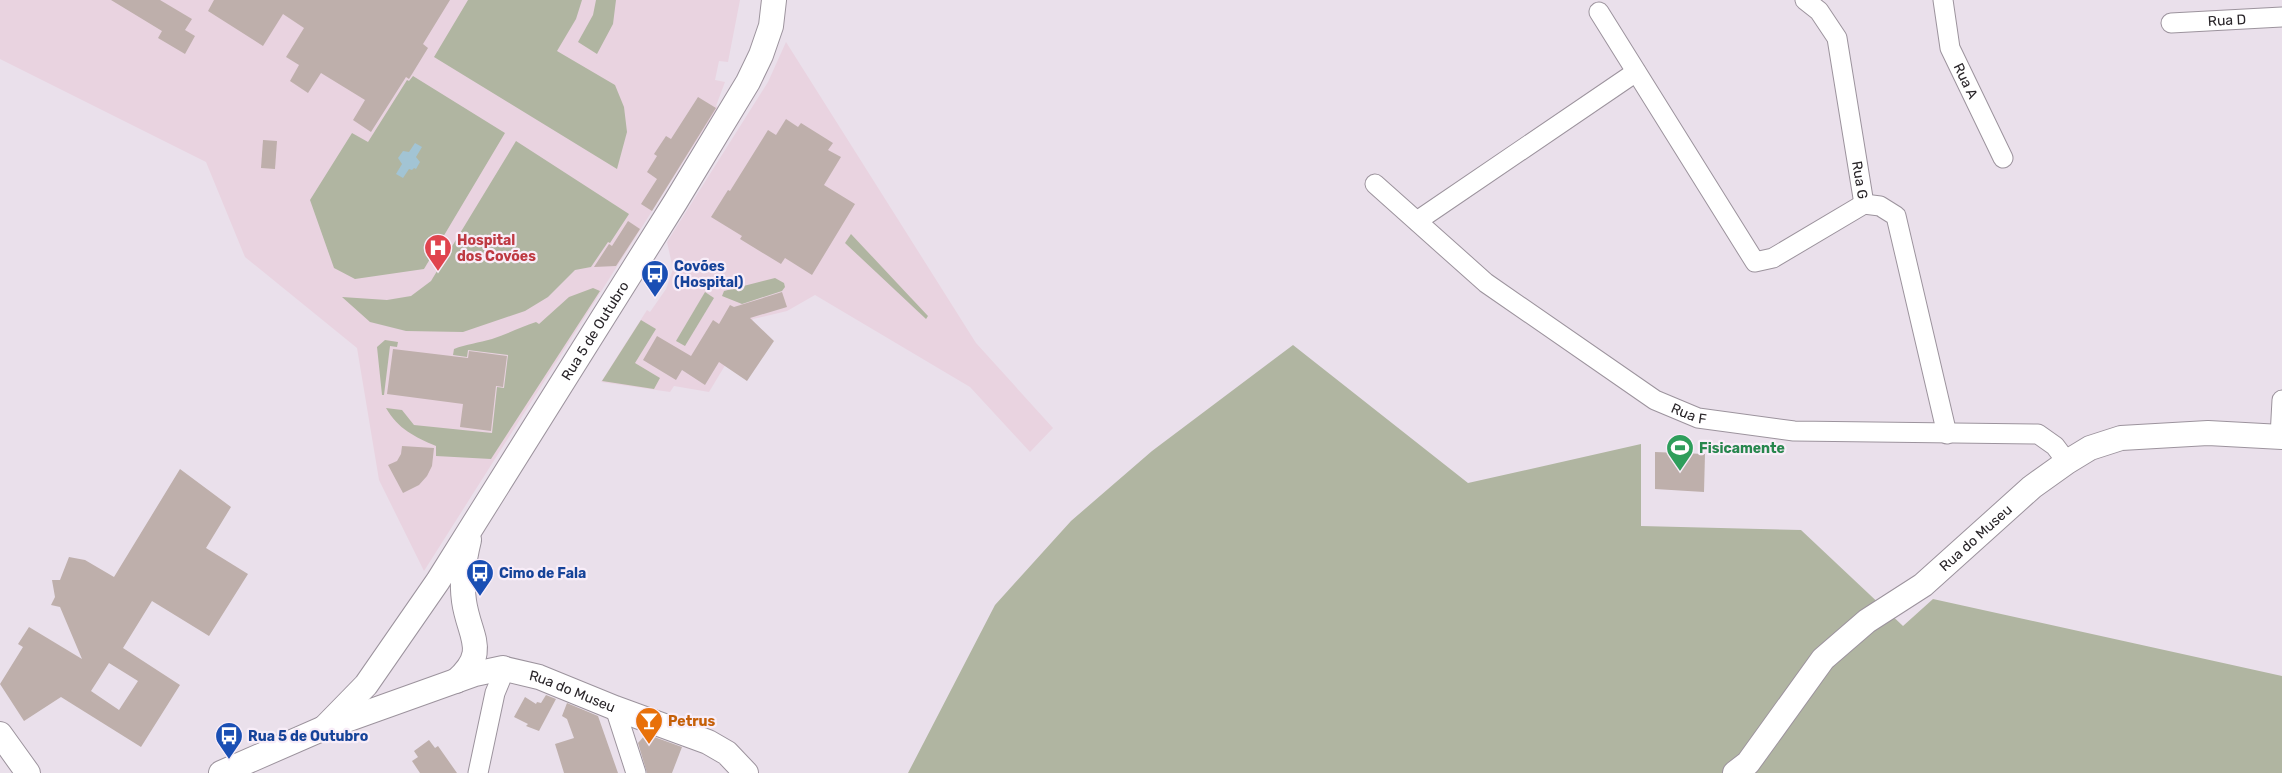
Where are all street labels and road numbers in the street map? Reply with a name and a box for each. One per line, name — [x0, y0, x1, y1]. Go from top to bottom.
street label: Rua D — [2207, 10, 2247, 30]
street label: Rua A — [1950, 60, 1982, 102]
street label: Rua G — [1849, 160, 1872, 200]
street label: Rua 5 de Outubro — [557, 278, 632, 383]
street label: Rua F — [1669, 399, 1708, 428]
street label: Rua do Museu — [1936, 501, 2015, 575]
street label: Rua do Museu — [528, 666, 618, 716]

